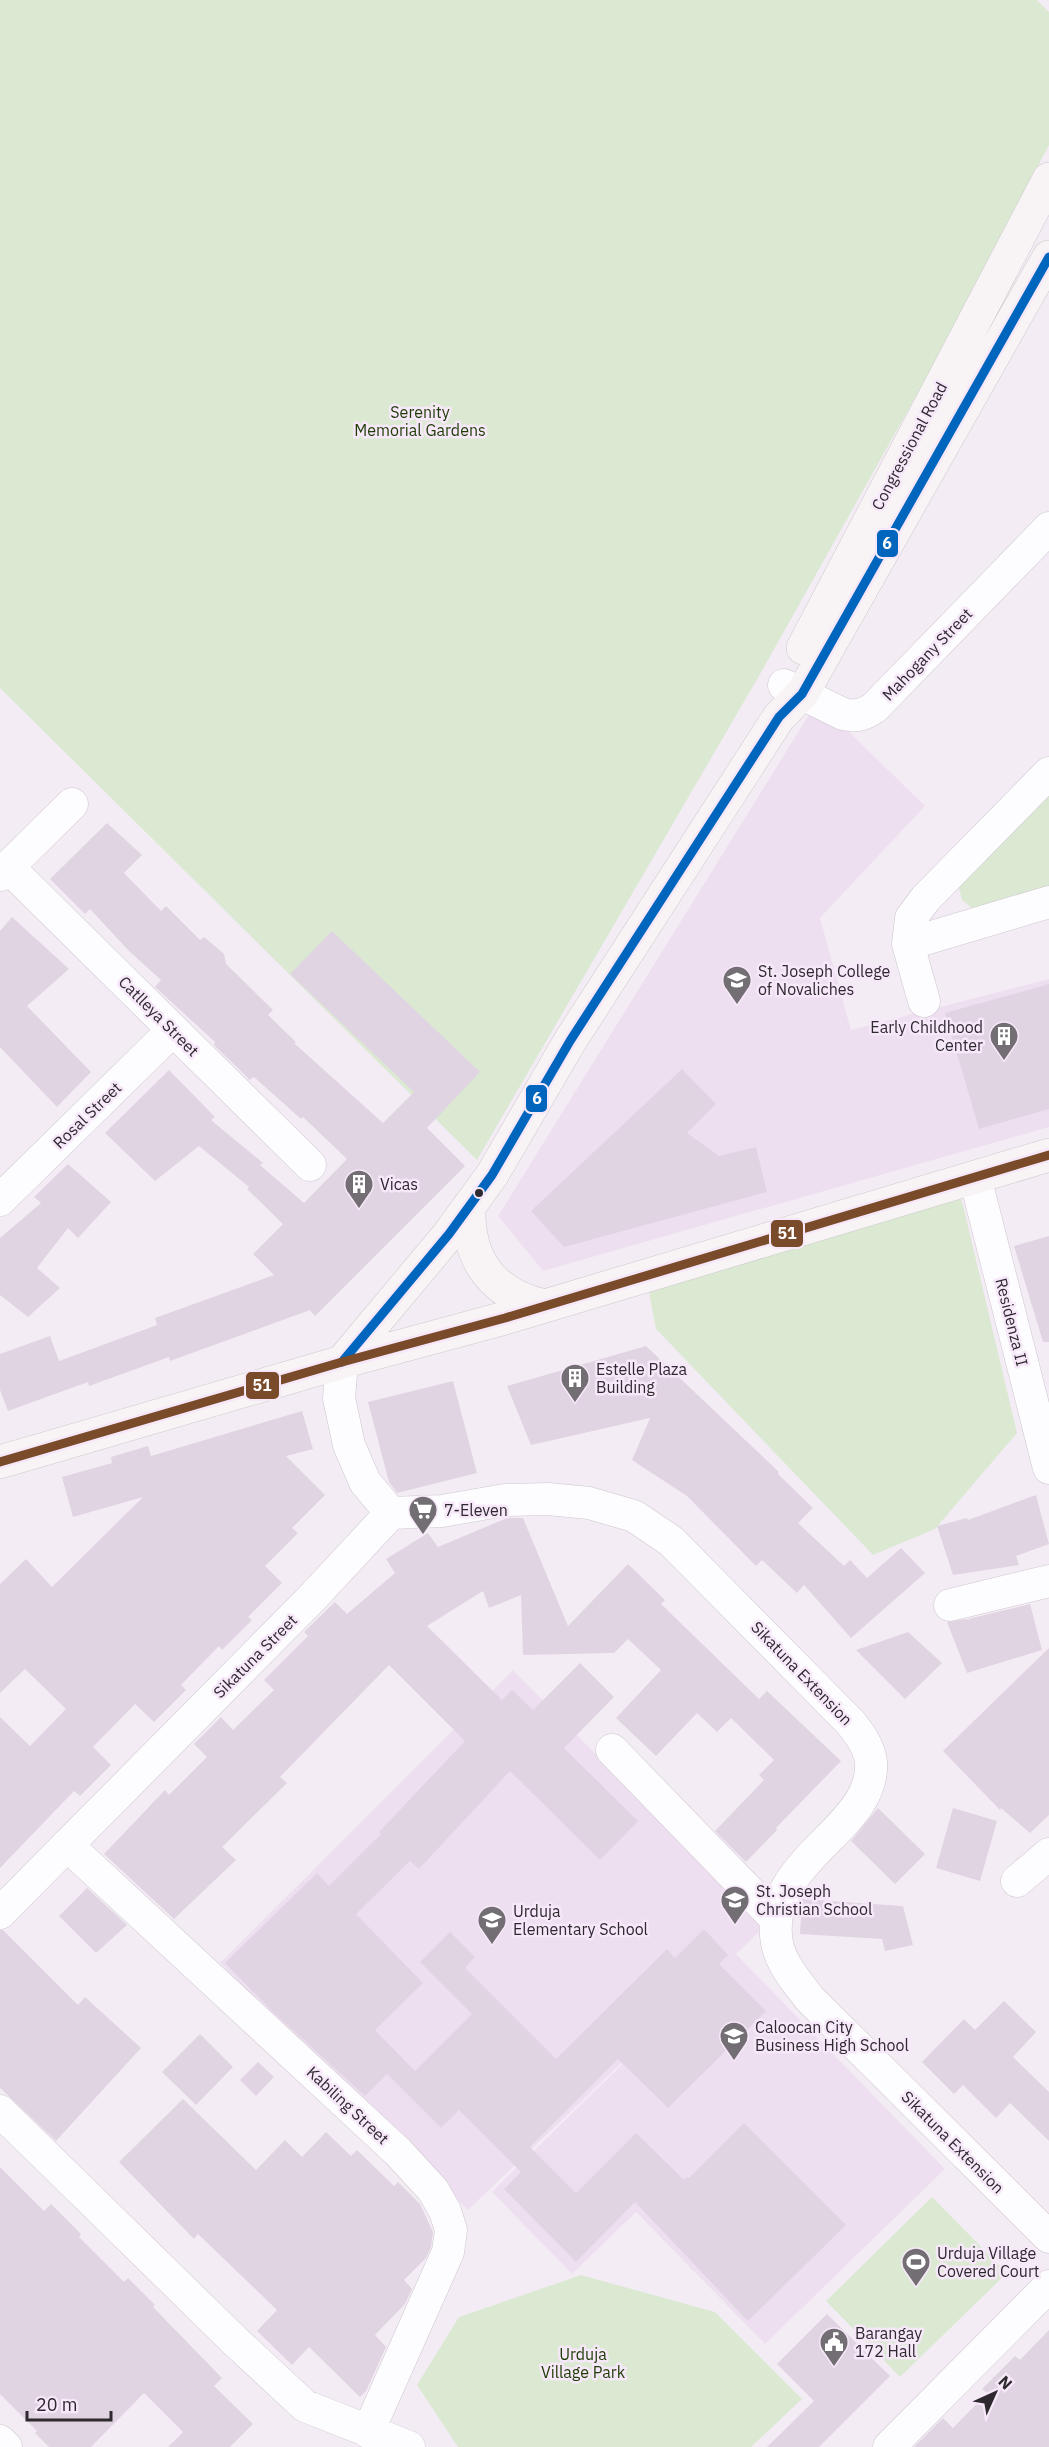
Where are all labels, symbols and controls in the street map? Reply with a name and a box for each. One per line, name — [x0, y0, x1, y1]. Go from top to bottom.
street label: Congressional Road — [867, 379, 951, 513]
park label: Serenity Memorial Gardens — [354, 402, 486, 440]
line badge: 6 — [876, 529, 899, 558]
text: 6 — [882, 533, 892, 553]
street label: Mahogany Street — [878, 603, 976, 705]
place label: St. Joseph College of Novaliches — [758, 961, 891, 999]
school or university icon: St. Joseph College of Novaliches — [721, 964, 753, 1006]
street label: Catlleya Street — [115, 972, 203, 1060]
place label: Early Childhood Center — [870, 1017, 983, 1055]
building icon: Early Childhood Center — [988, 1020, 1020, 1062]
street label: Rosal Street — [49, 1077, 125, 1153]
line badge: 6 — [525, 1084, 548, 1113]
text: 6 — [532, 1088, 542, 1108]
building icon: Vicas — [343, 1168, 375, 1210]
place label: Vicas — [380, 1174, 418, 1194]
unlabelled marker — [473, 1187, 485, 1199]
line badge: 51 — [770, 1219, 804, 1248]
text: 51 — [777, 1223, 797, 1243]
street label: Residenza II — [991, 1276, 1033, 1368]
place label: Estelle Plaza Building — [596, 1359, 688, 1397]
building icon: Estelle Plaza Building — [559, 1362, 591, 1404]
line badge: 51 — [245, 1371, 280, 1400]
text: 51 — [252, 1375, 272, 1395]
supermarket icon: 7-Eleven — [407, 1494, 439, 1536]
place label: 7-Eleven — [444, 1500, 508, 1520]
street label: Sikatuna Street — [209, 1610, 301, 1702]
street label: Sikatuna Extension — [747, 1617, 857, 1729]
place label: St. Joseph Christian School — [756, 1881, 872, 1919]
school or university icon: St. Joseph Christian School — [719, 1884, 751, 1926]
place label: Urduja Elementary School — [513, 1901, 648, 1939]
school or university icon: Urduja Elementary School — [476, 1904, 508, 1946]
place label: Caloocan City Business High School — [755, 2017, 909, 2055]
school or university icon: Caloocan City Business High School — [718, 2020, 750, 2062]
street label: Kabiling Street — [303, 2062, 393, 2148]
street label: Sikatuna Extension — [897, 2086, 1009, 2198]
place label: Urduja Village Covered Court — [937, 2243, 1039, 2281]
sports icon: Urduja Village Covered Court — [900, 2246, 932, 2288]
place label: Barangay 172 Hall — [855, 2323, 922, 2361]
public building icon: Barangay 172 Hall — [818, 2326, 850, 2368]
park label: Urduja Village Park — [541, 2344, 626, 2382]
north arrow — [965, 2363, 1025, 2423]
text: N — [994, 2371, 1017, 2394]
scale bar — [27, 2384, 111, 2422]
text: 20 m — [36, 2393, 78, 2416]

